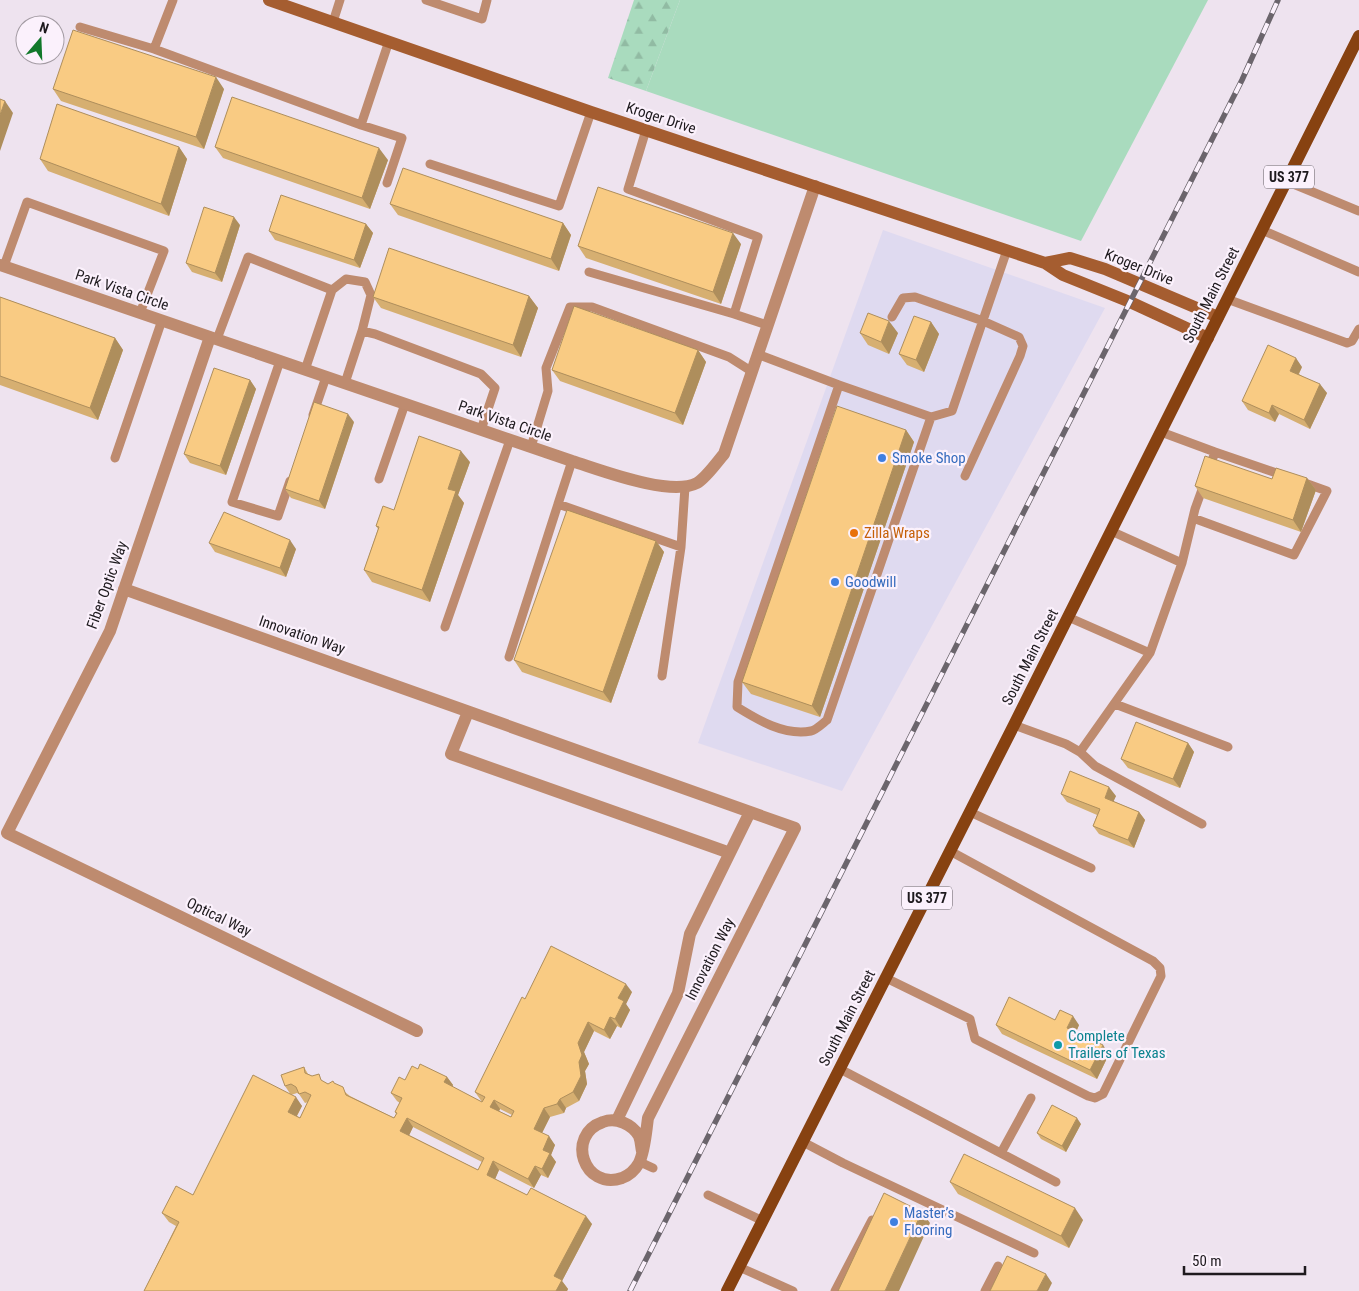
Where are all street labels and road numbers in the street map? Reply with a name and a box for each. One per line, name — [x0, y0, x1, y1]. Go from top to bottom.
street label: Kroger Drive — [624, 98, 698, 138]
road number: US 377 — [1264, 166, 1314, 188]
street label: South Main Street — [1179, 244, 1243, 346]
street label: Kroger Drive — [1102, 245, 1176, 289]
street label: Park Vista Circle — [73, 266, 171, 314]
street label: Park Vista Circle — [456, 397, 554, 445]
street label: Fiber Optic Way — [83, 539, 131, 631]
street label: South Main Street — [998, 606, 1062, 708]
street label: Innovation Way — [257, 612, 347, 658]
road number: US 377 — [902, 886, 952, 910]
street label: Optical Way — [184, 894, 254, 940]
street label: Innovation Way — [682, 915, 738, 1003]
street label: South Main Street — [815, 967, 879, 1069]

